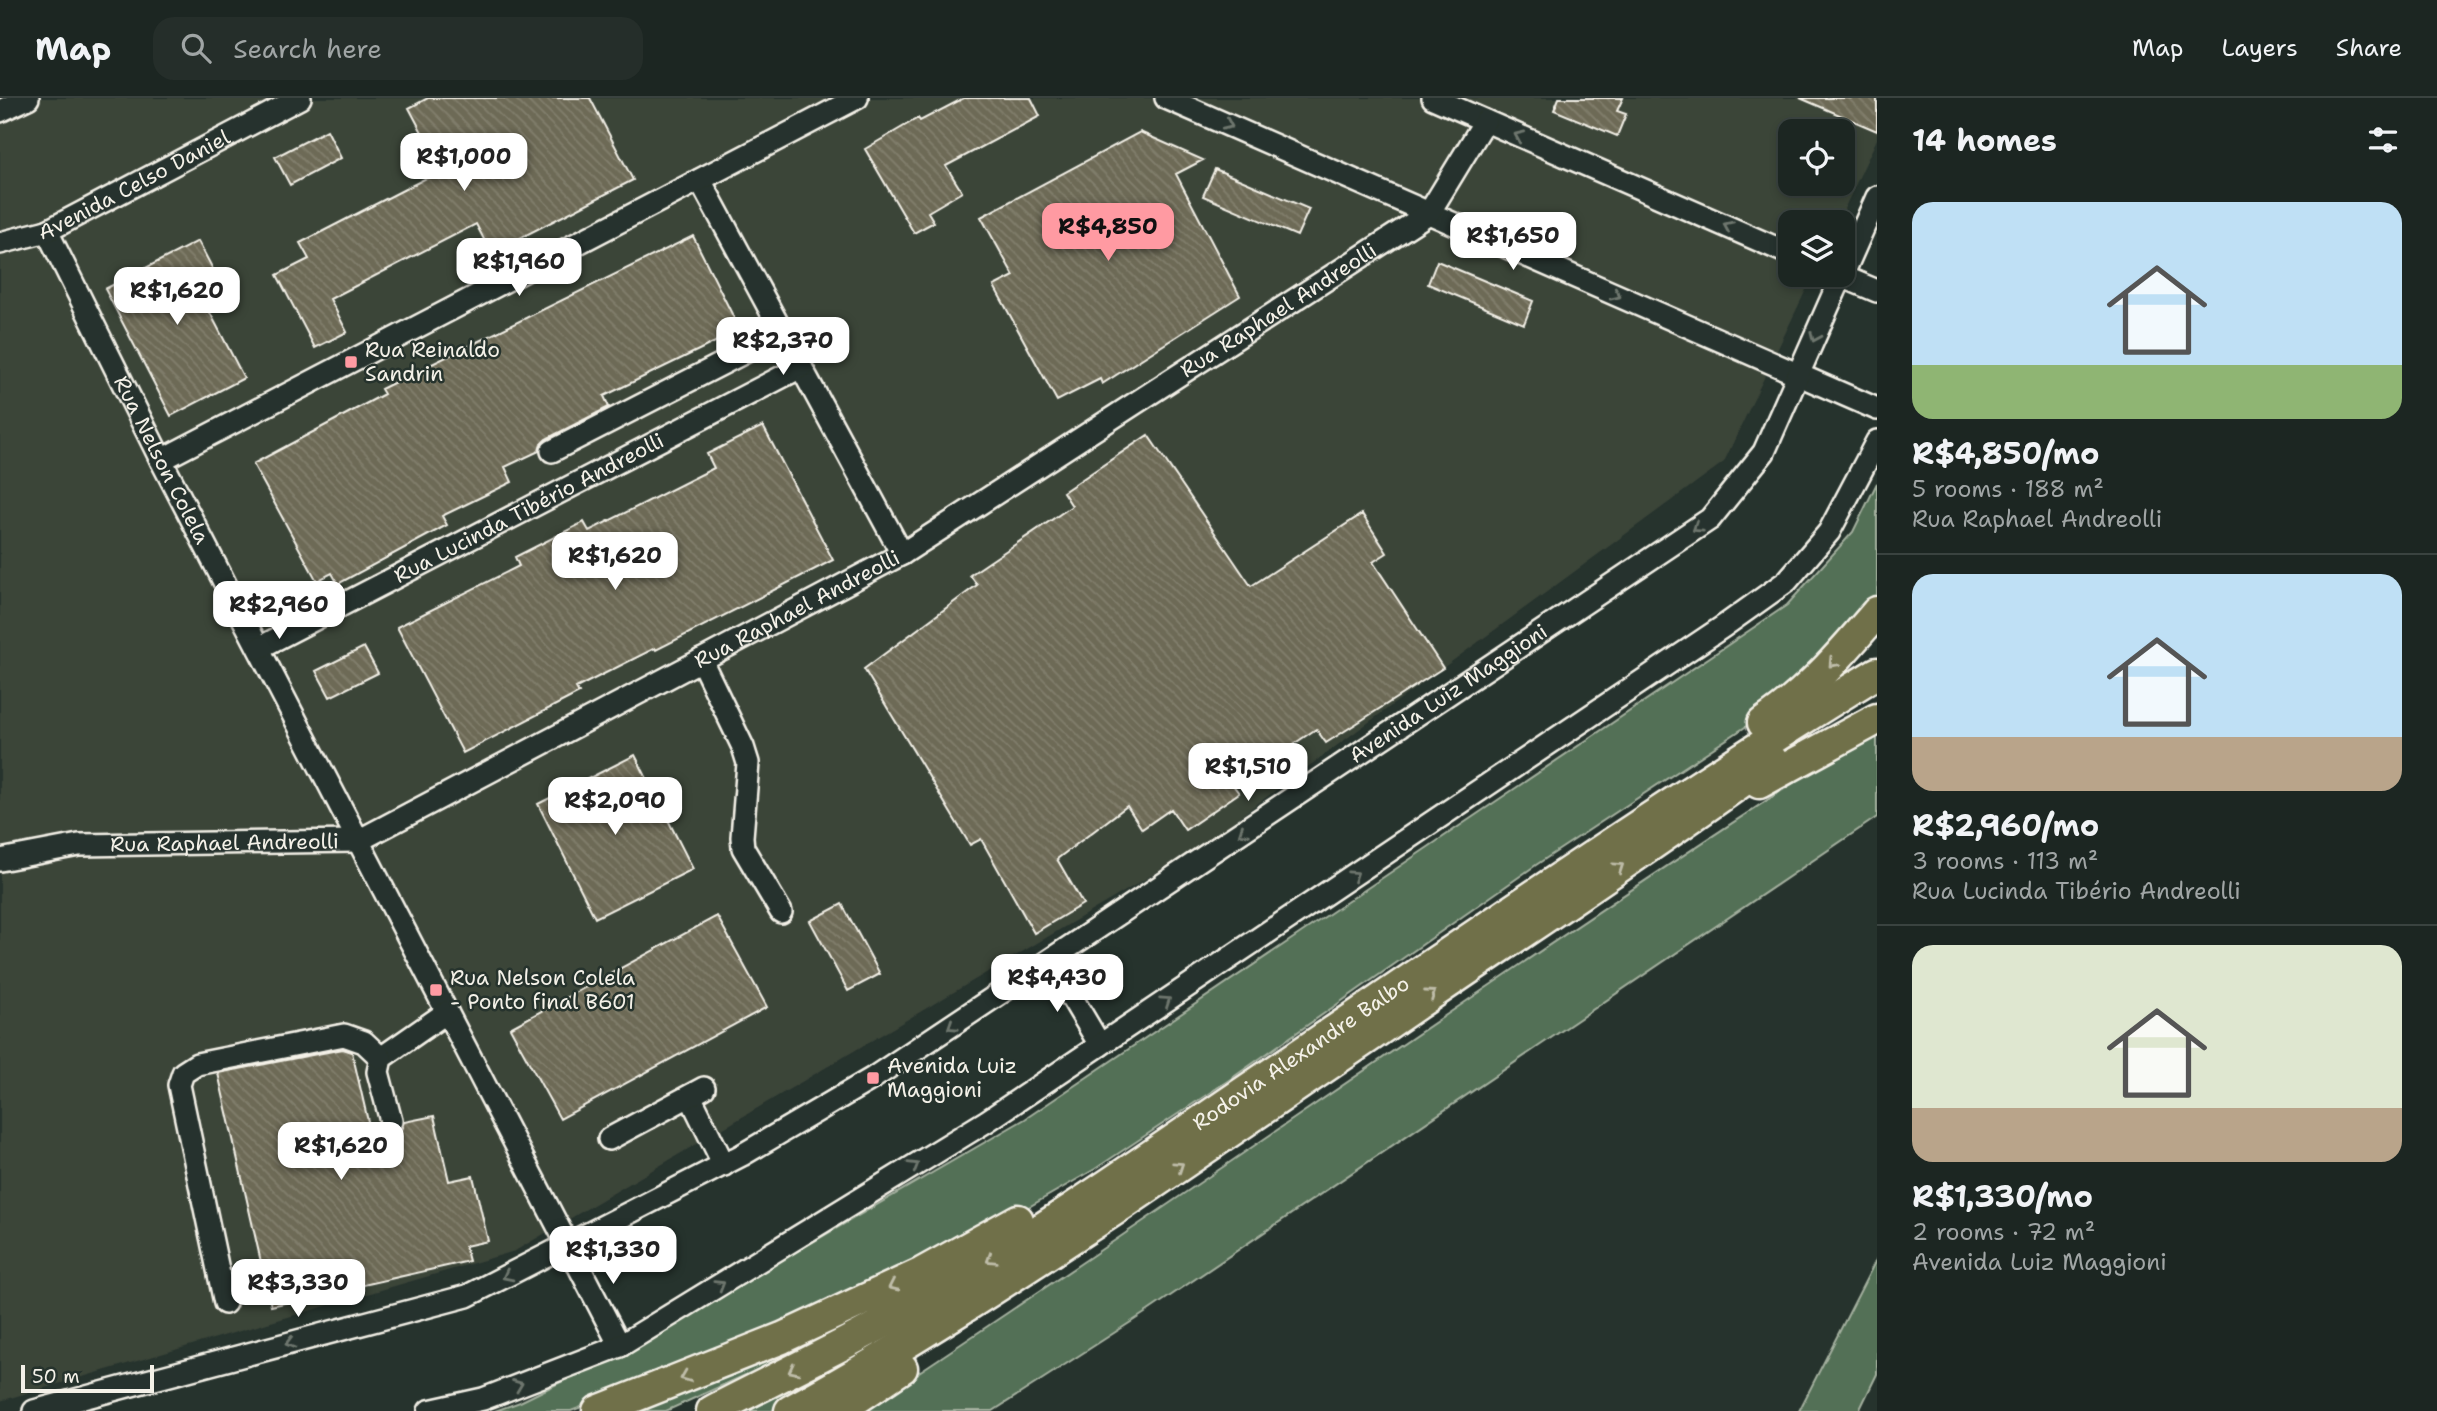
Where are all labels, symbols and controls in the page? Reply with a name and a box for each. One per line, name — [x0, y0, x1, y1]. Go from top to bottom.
search box — [153, 17, 643, 80]
text: Map — [35, 26, 111, 71]
icon: search — [177, 29, 215, 67]
text: Search here — [233, 31, 382, 66]
text: Map — [2132, 32, 2183, 64]
text: Layers — [2221, 32, 2298, 64]
text: Share — [2336, 32, 2402, 64]
one-way arrow — [1221, 117, 1233, 131]
map controls — [1778, 119, 1855, 287]
button: locate — [1778, 119, 1855, 196]
text: 14 homes — [1912, 120, 2057, 161]
icon: filters — [2364, 121, 2402, 159]
street label: Avenida Celso Daniel — [36, 123, 235, 247]
one-way arrow — [1514, 130, 1526, 144]
pin: R$1,000 — [399, 134, 529, 193]
text: R$1,000 — [416, 141, 512, 171]
pin: R$4,850 — [1043, 204, 1173, 263]
button: layers — [1778, 210, 1855, 287]
text: R$4,850 — [1058, 211, 1158, 241]
pin: R$1,650 — [1448, 212, 1578, 272]
text: R$1,650 — [1466, 220, 1560, 250]
one-way arrow — [1722, 220, 1735, 234]
street label: Rua Raphael Andreolli — [1175, 236, 1382, 384]
pin: R$1,960 — [454, 238, 584, 298]
text: R$1,960 — [473, 246, 565, 276]
icon: home — [2094, 247, 2220, 373]
pin: R$1,620 — [112, 268, 242, 327]
text: R$1,620 — [130, 275, 224, 305]
one-way arrow — [1609, 287, 1622, 301]
pin: R$2,370 — [718, 317, 848, 377]
text: R$2,370 — [732, 325, 834, 355]
one-way arrow — [1809, 330, 1823, 342]
place label: Rua Reinaldo Sandrin — [365, 336, 500, 388]
marker: Rua Reinaldo Sandrin — [343, 354, 359, 370]
street label: Rua Nelson Colela — [107, 371, 216, 549]
street label: Rua Lucinda Tibério Andreolli — [389, 427, 669, 590]
text: R$4,850/mo — [1912, 433, 2099, 474]
text: 5 rooms · 188 m² — [1912, 474, 2104, 504]
text: Rua Raphael Andreolli — [1912, 504, 2162, 534]
one-way arrow — [1692, 520, 1705, 532]
pin: R$1,620 — [550, 532, 680, 592]
text: R$1,620 — [568, 540, 662, 570]
street label: Rua Raphael Andreolli — [690, 544, 905, 675]
pin: R$2,960 — [214, 582, 344, 641]
text: R$2,960 — [229, 589, 329, 619]
street label: Avenida Luiz Maggioni — [1344, 617, 1553, 770]
icon: home — [2094, 619, 2220, 745]
one-way arrow — [1828, 655, 1841, 668]
pin: R$1,510 — [1183, 744, 1313, 803]
text: R$1,510 — [1204, 751, 1292, 781]
pin: R$2,090 — [550, 778, 680, 837]
text: R$2,090 — [564, 785, 666, 815]
text: R$2,960/mo — [1912, 805, 2099, 846]
one-way arrow — [1238, 824, 1251, 837]
street label: Rua Raphael Andreolli — [110, 827, 339, 859]
text: 3 rooms · 113 m² — [1912, 846, 2098, 876]
one-way arrow — [1611, 862, 1624, 875]
one-way arrow — [1347, 870, 1360, 883]
text: Rua Lucinda Tibério Andreolli — [1912, 876, 2241, 906]
pin: R$4,430 — [992, 954, 1122, 1014]
text: R$4,430 — [1007, 962, 1107, 992]
place label: Rua Nelson Colela - Ponto final B601 — [450, 964, 635, 1016]
street label: Rodovia Alexandre Balbo — [1187, 970, 1415, 1137]
marker: Rua Nelson Colela - Ponto final B601 — [428, 982, 444, 998]
one-way arrow — [1423, 990, 1436, 1002]
icon: home — [2094, 990, 2220, 1116]
one-way arrow — [1158, 997, 1171, 1010]
one-way arrow — [947, 1018, 960, 1030]
place label: Avenida Luiz Maggioni — [887, 1052, 1017, 1104]
marker: Avenida Luiz Maggioni — [865, 1070, 881, 1086]
pin: R$1,620 — [276, 1122, 406, 1182]
text: R$1,620 — [294, 1130, 388, 1160]
one-way arrow — [906, 1161, 919, 1174]
one-way arrow — [1171, 1162, 1184, 1174]
text: R$1,330/mo — [1912, 1176, 2093, 1217]
text: 2 rooms · 72 m² — [1912, 1217, 2095, 1247]
pin: R$1,330 — [548, 1226, 678, 1286]
text: R$1,330 — [565, 1234, 661, 1264]
text: Avenida Luiz Maggioni — [1912, 1247, 2167, 1277]
one-way arrow — [986, 1251, 999, 1264]
pin: R$3,330 — [233, 1260, 363, 1319]
text: R$3,330 — [247, 1267, 349, 1297]
one-way arrow — [502, 1268, 514, 1282]
one-way arrow — [888, 1278, 900, 1292]
one-way arrow — [712, 1280, 725, 1293]
one-way arrow — [285, 1335, 297, 1349]
one-way arrow — [787, 1361, 800, 1375]
scale bar — [21, 1362, 154, 1394]
text: 50 m — [32, 1364, 80, 1389]
one-way arrow — [679, 1368, 691, 1382]
one-way arrow — [512, 1380, 524, 1394]

